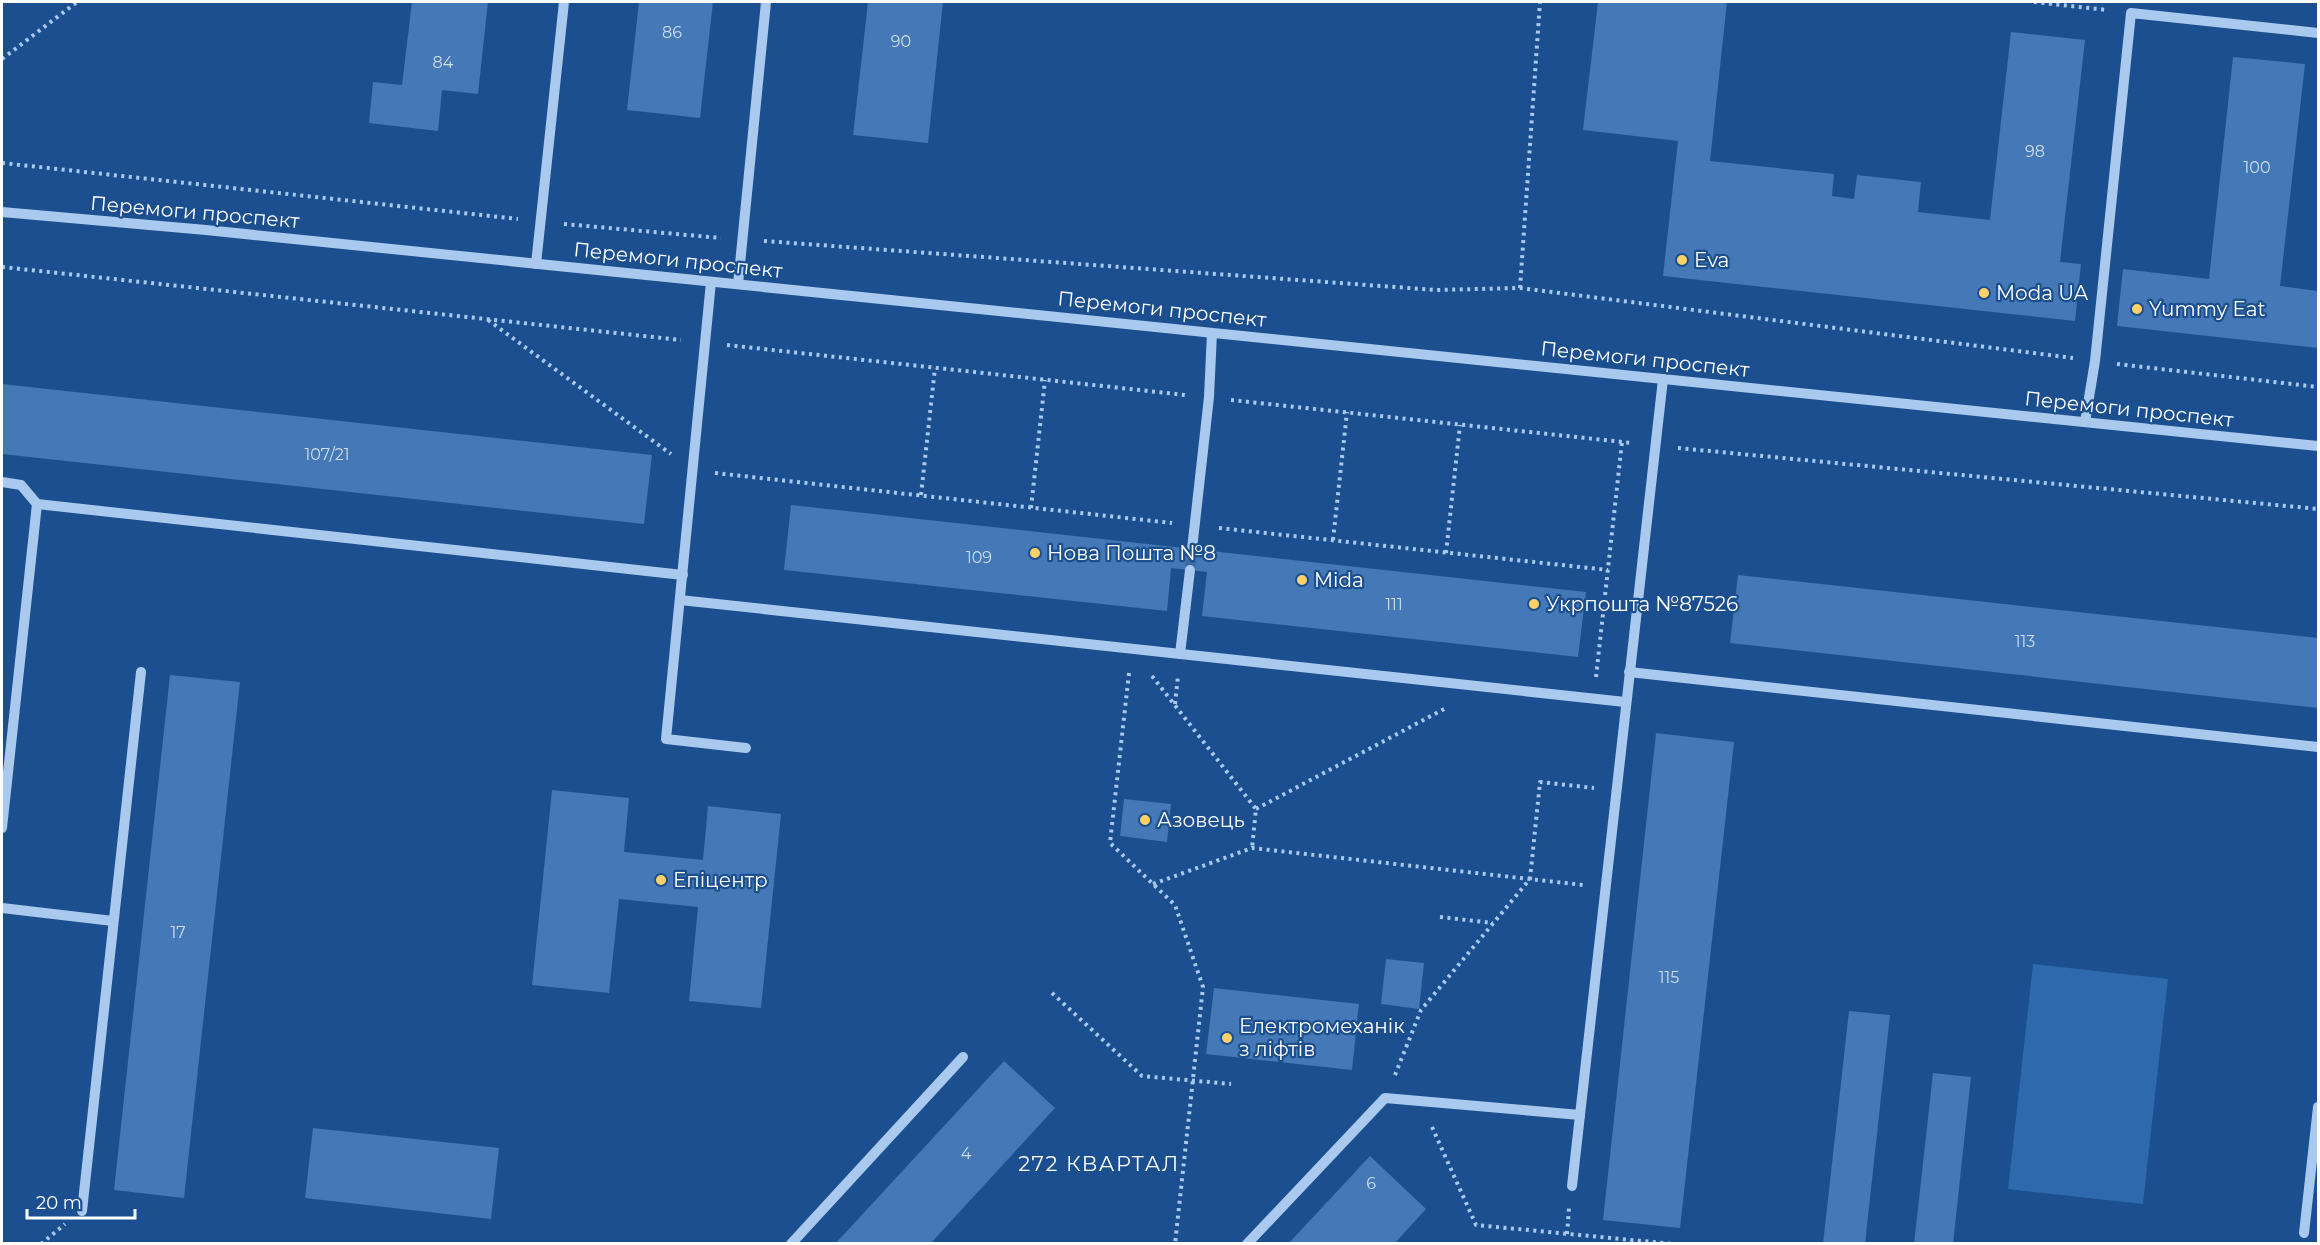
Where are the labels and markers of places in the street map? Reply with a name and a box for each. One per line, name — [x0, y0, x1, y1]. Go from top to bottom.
place label: Eva — [1694, 248, 1729, 272]
marker: Eva — [1675, 253, 1689, 267]
place label: Moda UA — [1996, 281, 2089, 305]
marker: Moda UA — [1977, 286, 1991, 300]
place label: Yummy Eat — [2149, 297, 2266, 321]
marker: Yummy Eat — [2130, 302, 2144, 316]
place label: Нова Пошта №8 — [1047, 541, 1216, 565]
marker: Нова Пошта №8 — [1028, 546, 1042, 560]
place label: Mida — [1314, 568, 1364, 592]
marker: Mida — [1295, 573, 1309, 587]
place label: Укрпошта №87526 — [1546, 592, 1738, 616]
marker: Укрпошта №87526 — [1527, 597, 1541, 611]
place label: Азовець — [1157, 808, 1245, 832]
marker: Азовець — [1138, 813, 1152, 827]
place label: Епіцентр — [673, 868, 768, 892]
marker: Епіцентр — [654, 873, 668, 887]
place label: Електромеханік з ліфтів — [1239, 1014, 1405, 1061]
marker: Електромеханік з ліфтів — [1220, 1031, 1234, 1045]

